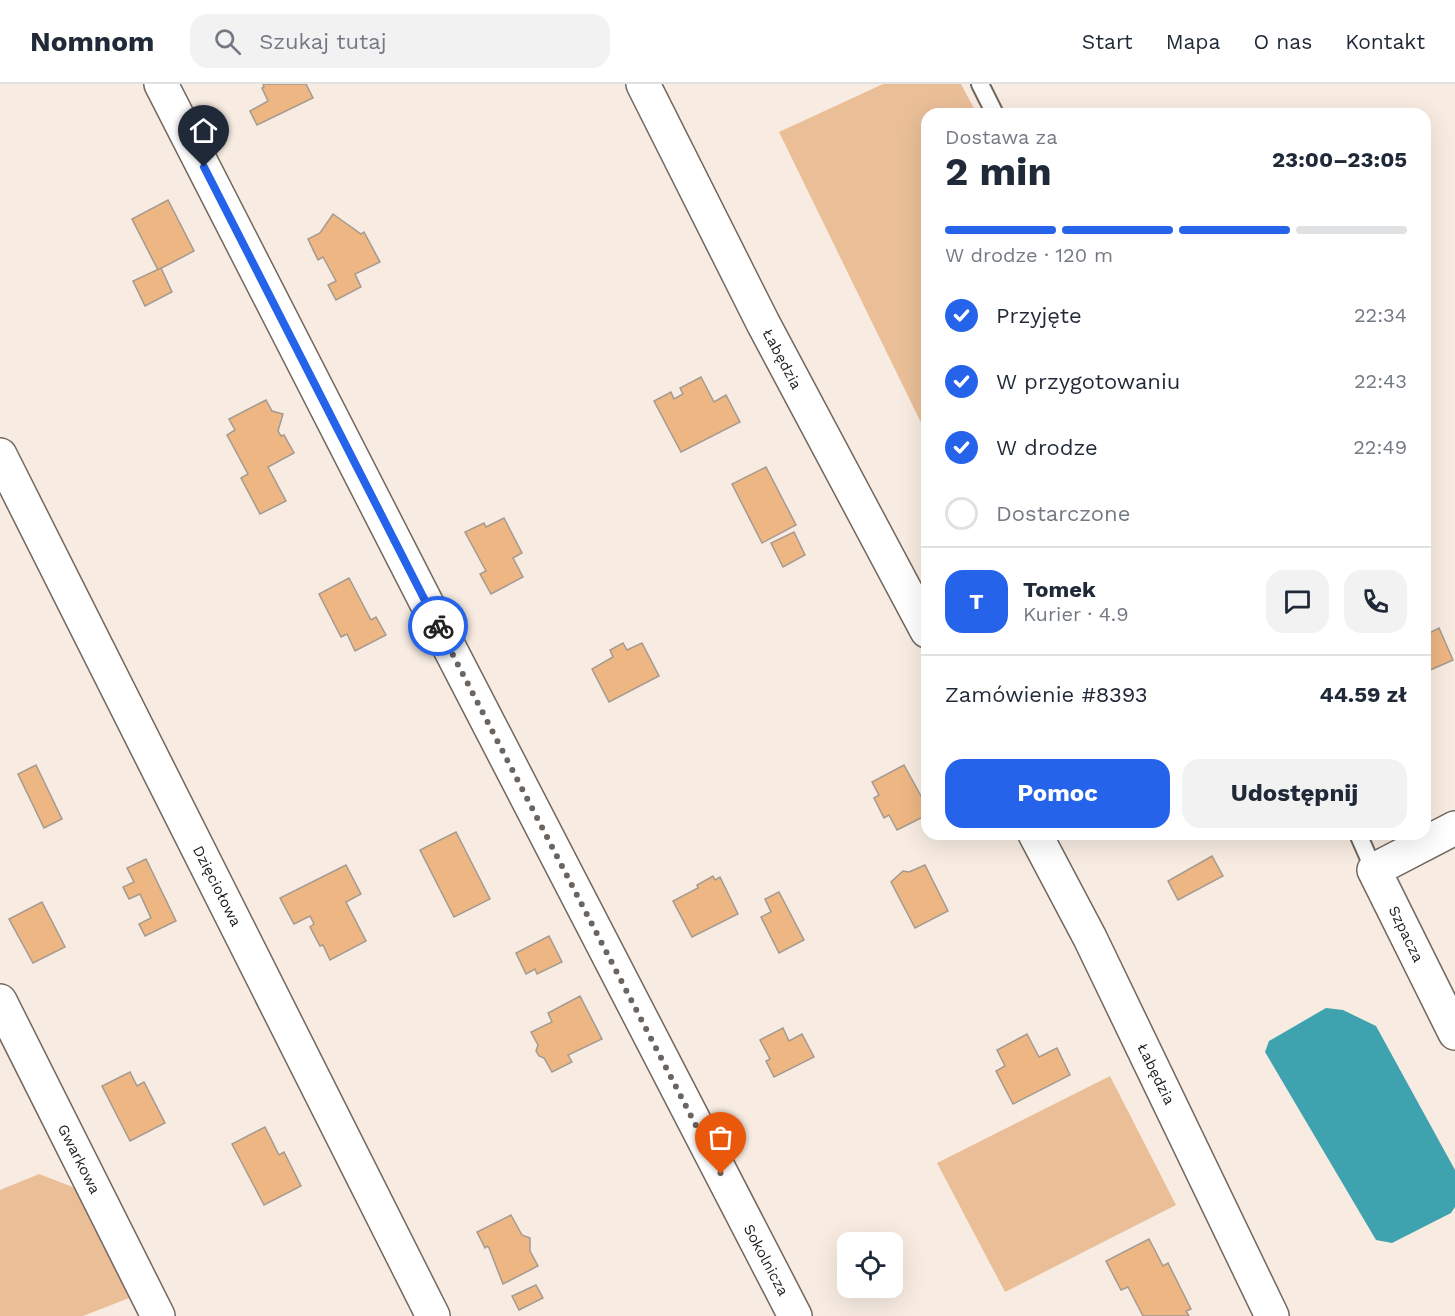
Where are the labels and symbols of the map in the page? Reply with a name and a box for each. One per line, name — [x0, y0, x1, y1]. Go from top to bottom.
pin — [178, 105, 229, 167]
street label: Łabędzia — [759, 326, 806, 393]
courier — [408, 596, 468, 656]
street label: Dzięciołowa — [189, 843, 245, 930]
street label: Szpacza — [1385, 903, 1428, 966]
street label: Łabędzia — [1133, 1040, 1179, 1108]
pin — [695, 1112, 746, 1174]
street label: Gwarkowa — [54, 1121, 104, 1197]
street label: Sokolnicza — [740, 1221, 793, 1299]

